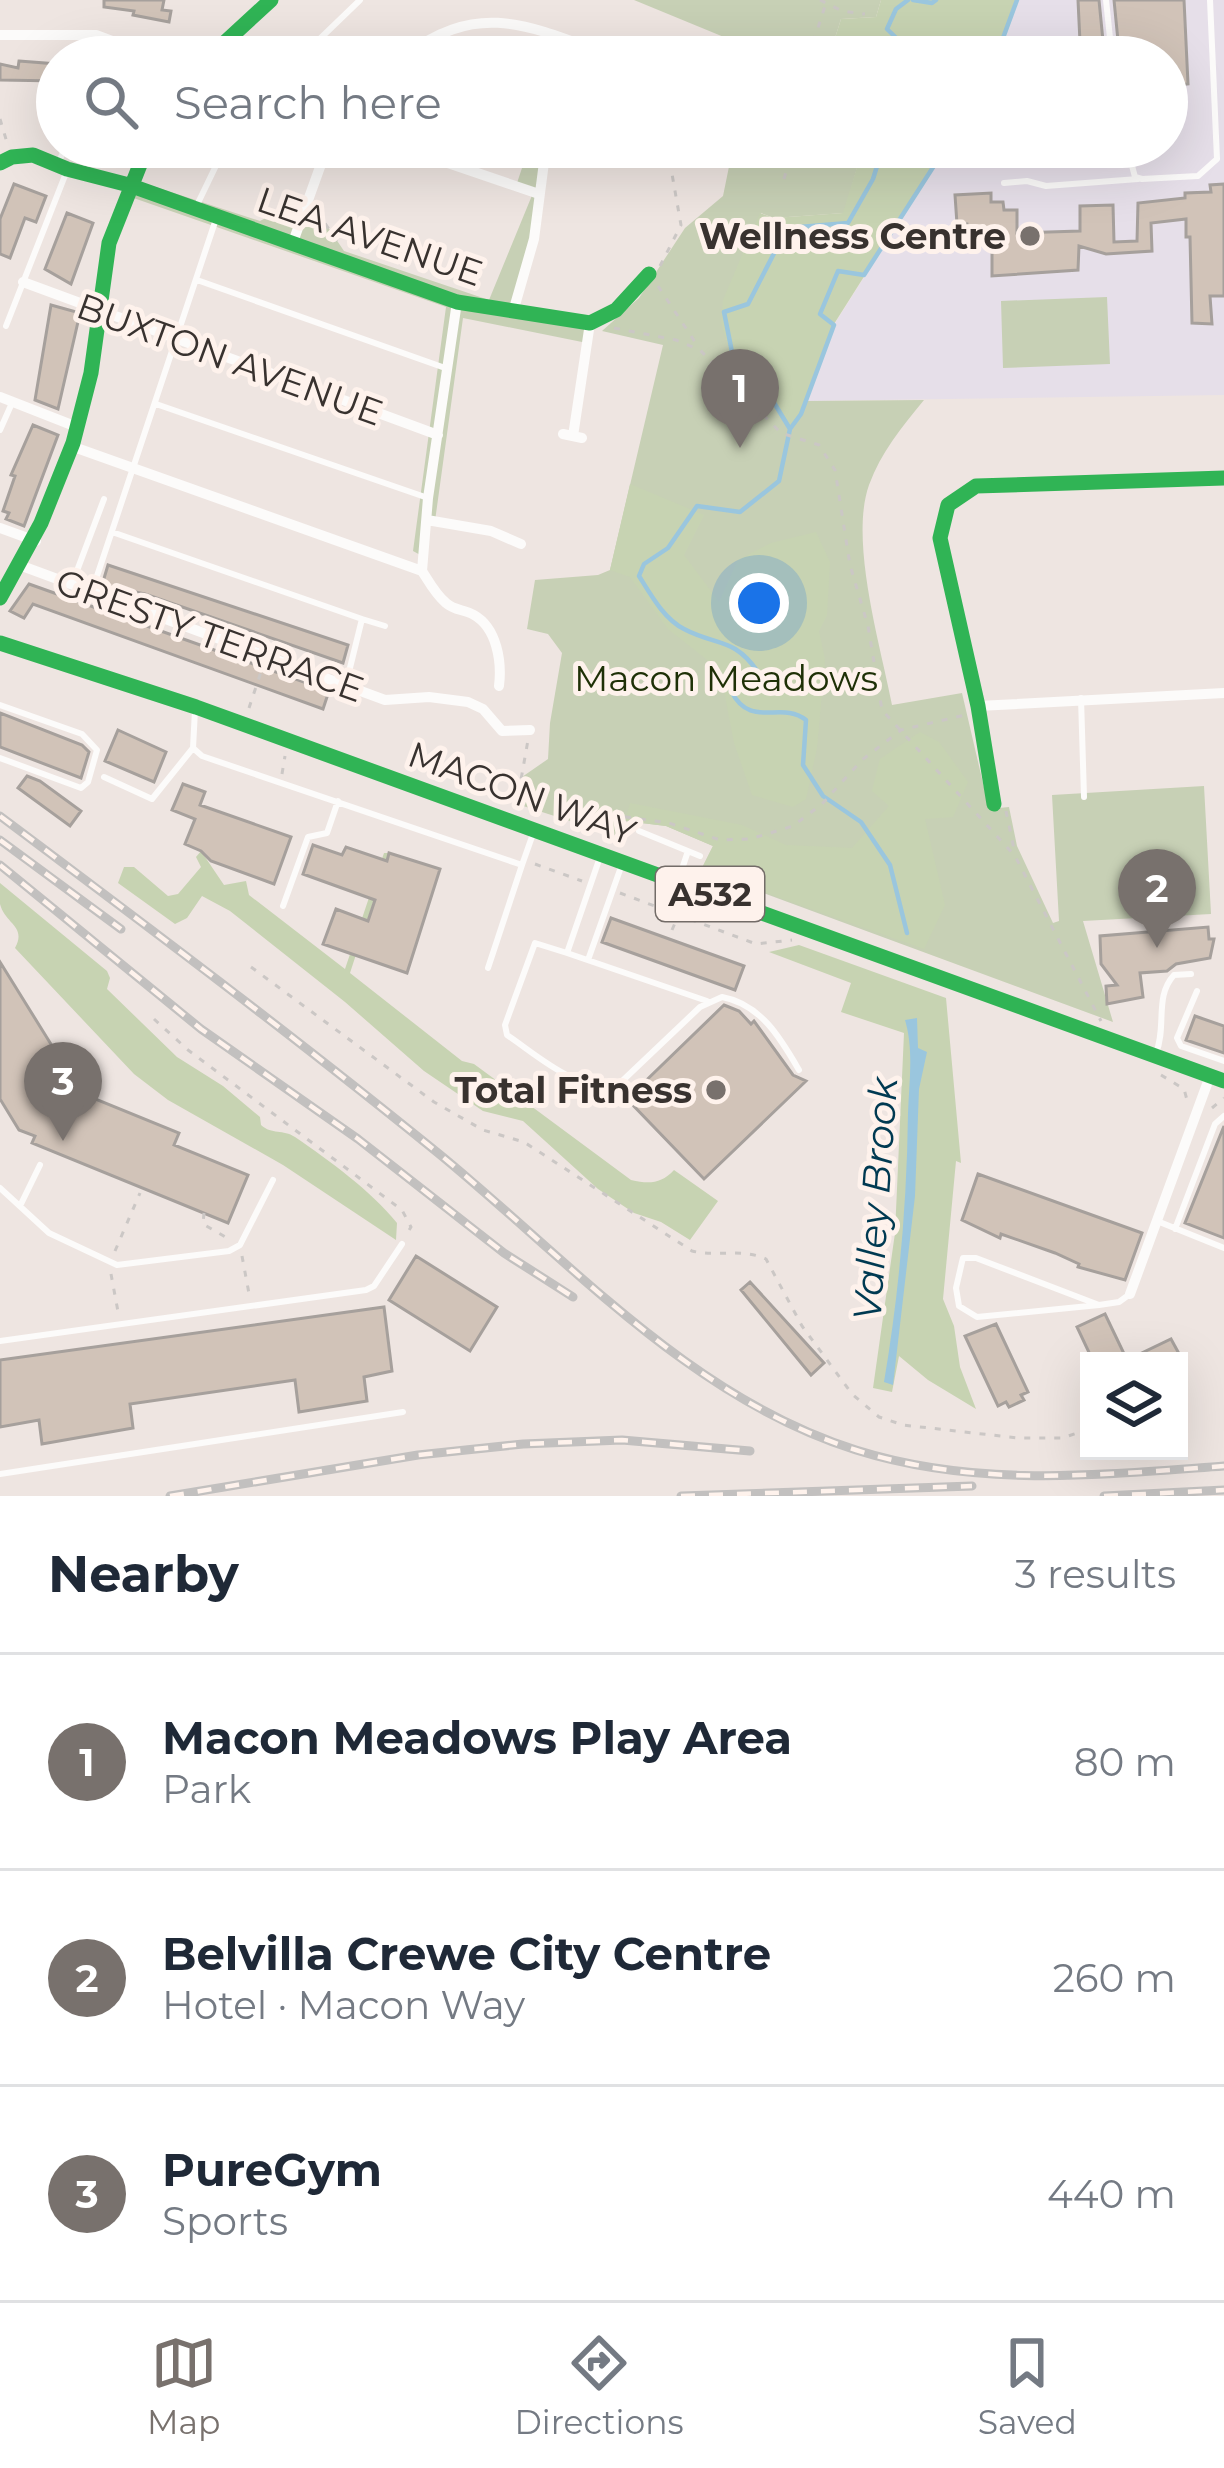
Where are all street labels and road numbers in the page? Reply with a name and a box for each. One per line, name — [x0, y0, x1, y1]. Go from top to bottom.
street label: LEA AVENUE — [251, 177, 489, 295]
street label: BUXTON AVENUE — [71, 283, 389, 435]
street label: GRESTY TERRACE — [50, 559, 370, 711]
street label: MACON WAY — [402, 732, 642, 855]
road number: A532 — [656, 867, 764, 921]

